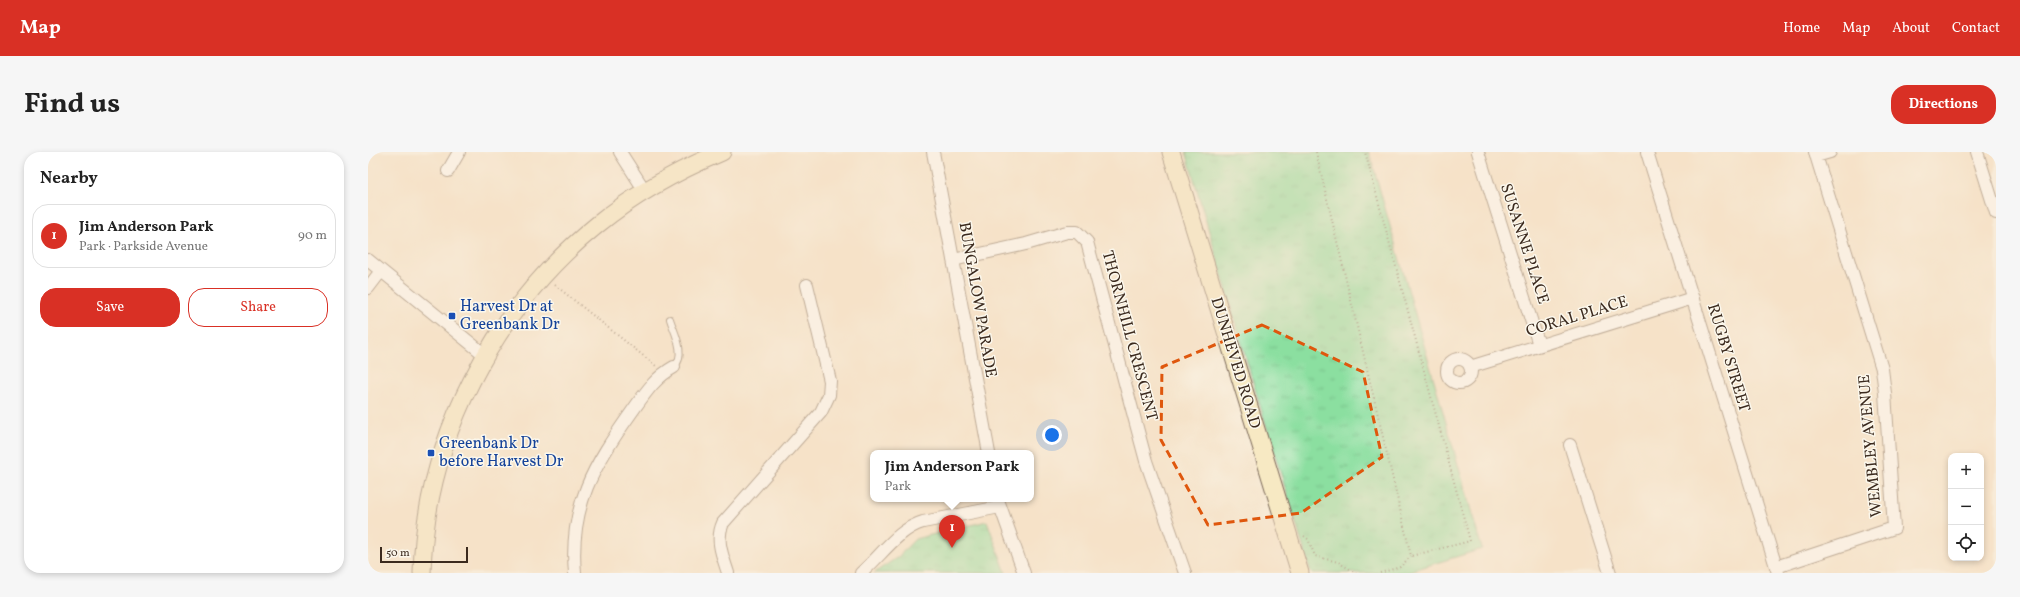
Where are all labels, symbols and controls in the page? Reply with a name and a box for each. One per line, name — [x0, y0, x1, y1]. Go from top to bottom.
text: Map — [20, 15, 61, 41]
text: Home — [1783, 19, 1820, 38]
text: Map — [1842, 19, 1870, 38]
text: About — [1892, 19, 1930, 38]
text: Contact — [1952, 19, 2000, 38]
text: Find us — [24, 85, 120, 124]
button: Directions — [1891, 85, 1996, 124]
text: Nearby — [40, 167, 98, 190]
street label: SUSANNE PLACE — [1494, 181, 1554, 307]
text: Jim Anderson Park — [79, 217, 214, 238]
street label: BUNGALOW PARADE — [952, 220, 1002, 380]
text: 1 — [51, 227, 57, 245]
text: 90 m — [298, 227, 327, 245]
text: Park · Parkside Avenue — [79, 238, 208, 256]
street label: THORNHILL CRESCENT — [1096, 248, 1162, 424]
button: Save — [40, 288, 180, 327]
button: Share — [188, 288, 328, 327]
street label: CORAL PLACE — [1523, 291, 1631, 343]
street label: DUNHEVED ROAD — [1205, 295, 1266, 432]
place label: Harvest Dr at Greenbank Dr — [460, 296, 560, 336]
street label: RUGBY STREET — [1701, 301, 1755, 415]
marker: Harvest Dr at Greenbank Dr — [447, 311, 457, 321]
street label: WEMBLEY AVENUE — [1854, 374, 1888, 518]
your location — [1042, 425, 1062, 445]
place label: Greenbank Dr before Harvest Dr — [439, 433, 564, 473]
marker: Greenbank Dr before Harvest Dr — [426, 448, 436, 458]
popup — [870, 450, 1034, 502]
map controls — [1948, 453, 1984, 561]
button: + — [1948, 453, 1984, 489]
text: Jim Anderson Park — [885, 457, 1019, 478]
text: Park — [885, 478, 911, 496]
button: − — [1948, 489, 1984, 525]
pin: 1 — [939, 515, 965, 548]
button: locate — [1948, 525, 1984, 561]
scale bar — [380, 545, 468, 564]
text: 50 m — [386, 546, 410, 561]

